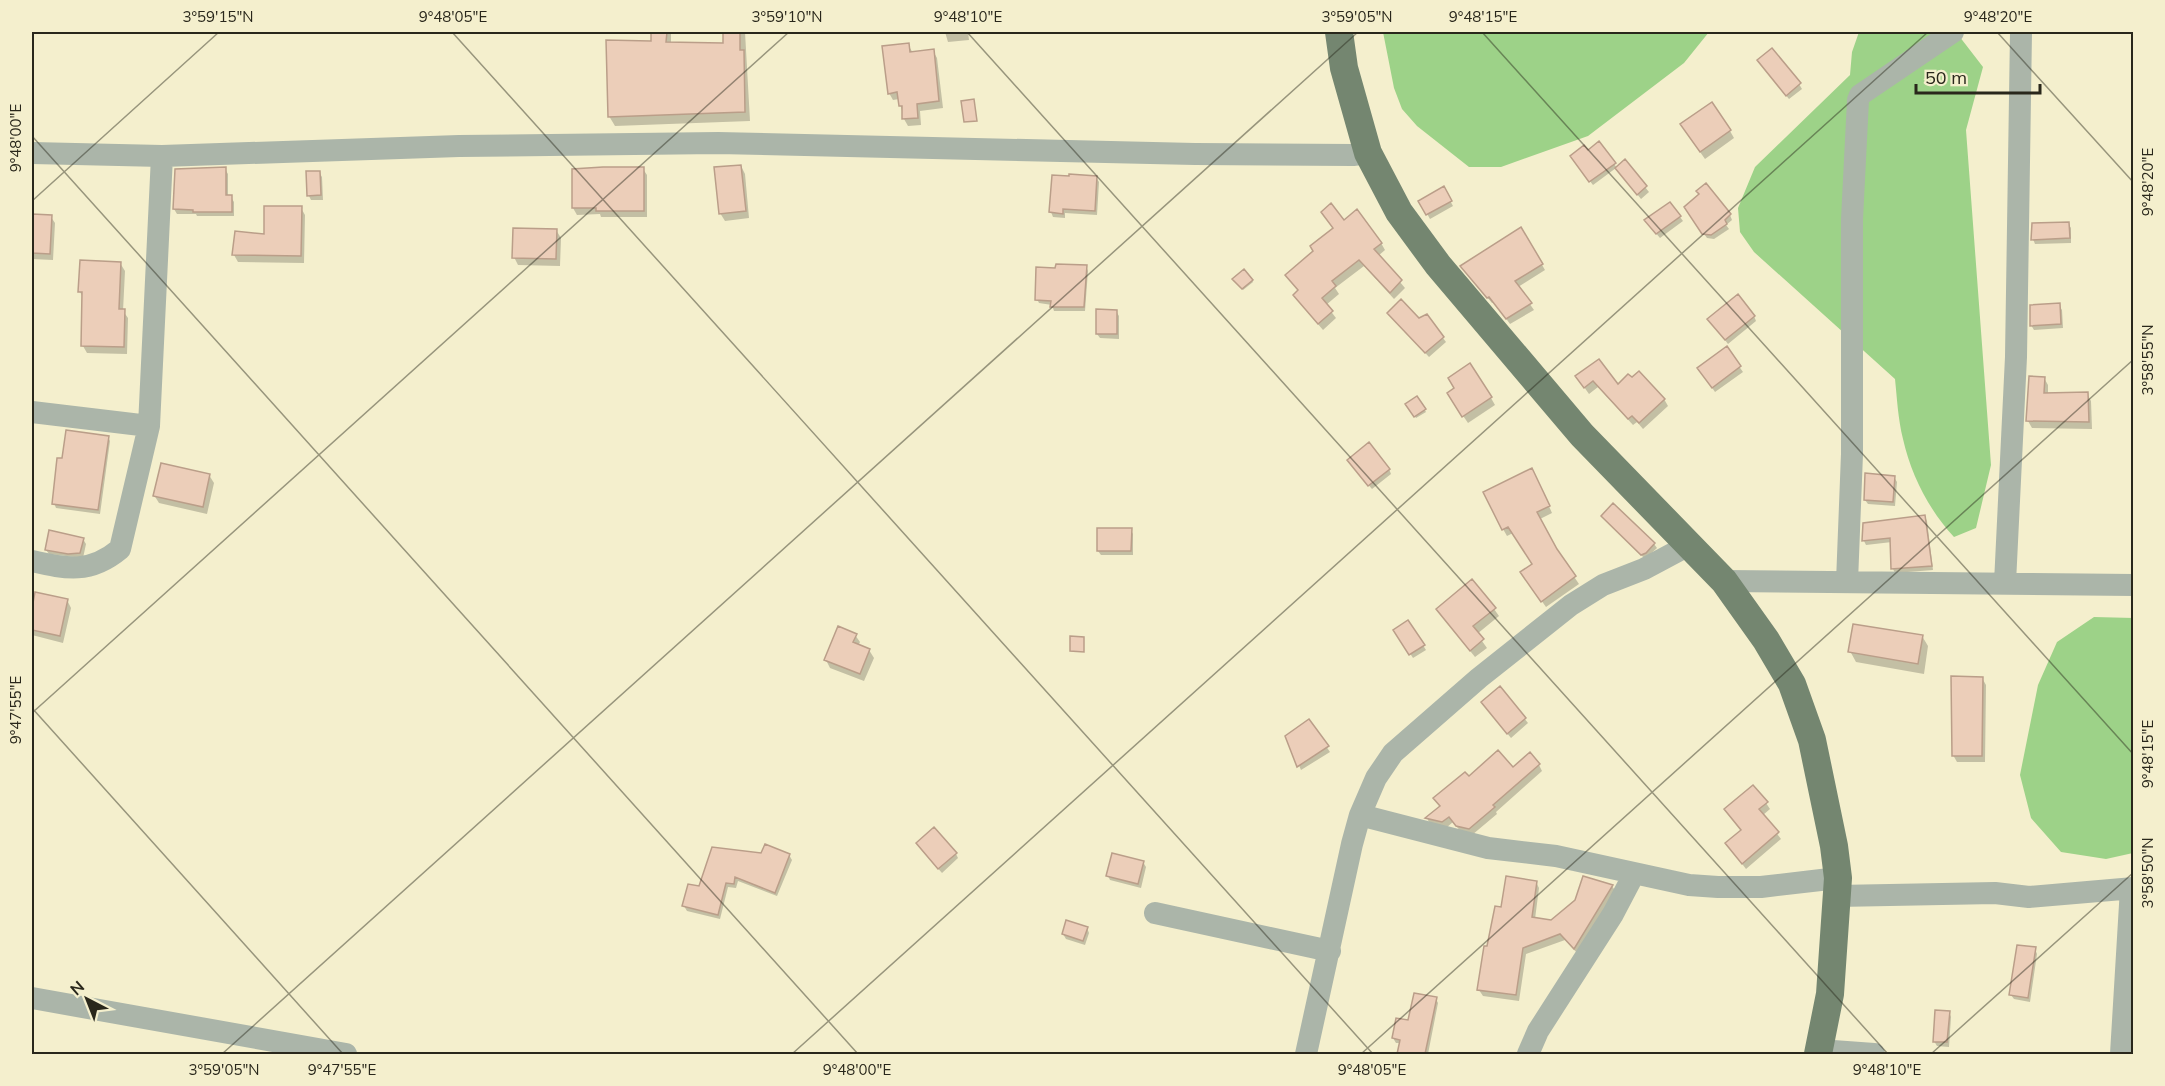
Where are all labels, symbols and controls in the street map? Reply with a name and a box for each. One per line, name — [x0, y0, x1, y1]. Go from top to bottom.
text: 3°59'15"N — [183, 7, 253, 26]
text: 9°48'05"E — [419, 7, 487, 26]
text: 3°59'10"N — [752, 7, 822, 26]
text: 9°48'10"E — [934, 7, 1002, 26]
text: 3°59'05"N — [1322, 7, 1392, 26]
text: 9°48'15"E — [1449, 7, 1517, 26]
text: 9°48'20"E — [1964, 7, 2032, 26]
scale bar — [1916, 57, 2040, 95]
text: 50 m — [1925, 66, 1967, 89]
text: 9°48'00"E — [6, 104, 25, 172]
text: 9°48'20"E — [2138, 148, 2157, 216]
text: 3°58'55"N — [2138, 325, 2157, 395]
text: 9°47'55"E — [6, 676, 25, 744]
text: 9°48'15"E — [2138, 720, 2157, 788]
text: 3°58'50"N — [2138, 838, 2157, 908]
north arrow — [57, 969, 117, 1029]
text: N — [66, 976, 88, 999]
text: 3°59'05"N — [189, 1060, 259, 1079]
text: 9°47'55"E — [308, 1060, 376, 1079]
text: 9°48'00"E — [823, 1060, 891, 1079]
text: 9°48'05"E — [1338, 1060, 1406, 1079]
text: 9°48'10"E — [1853, 1060, 1921, 1079]

